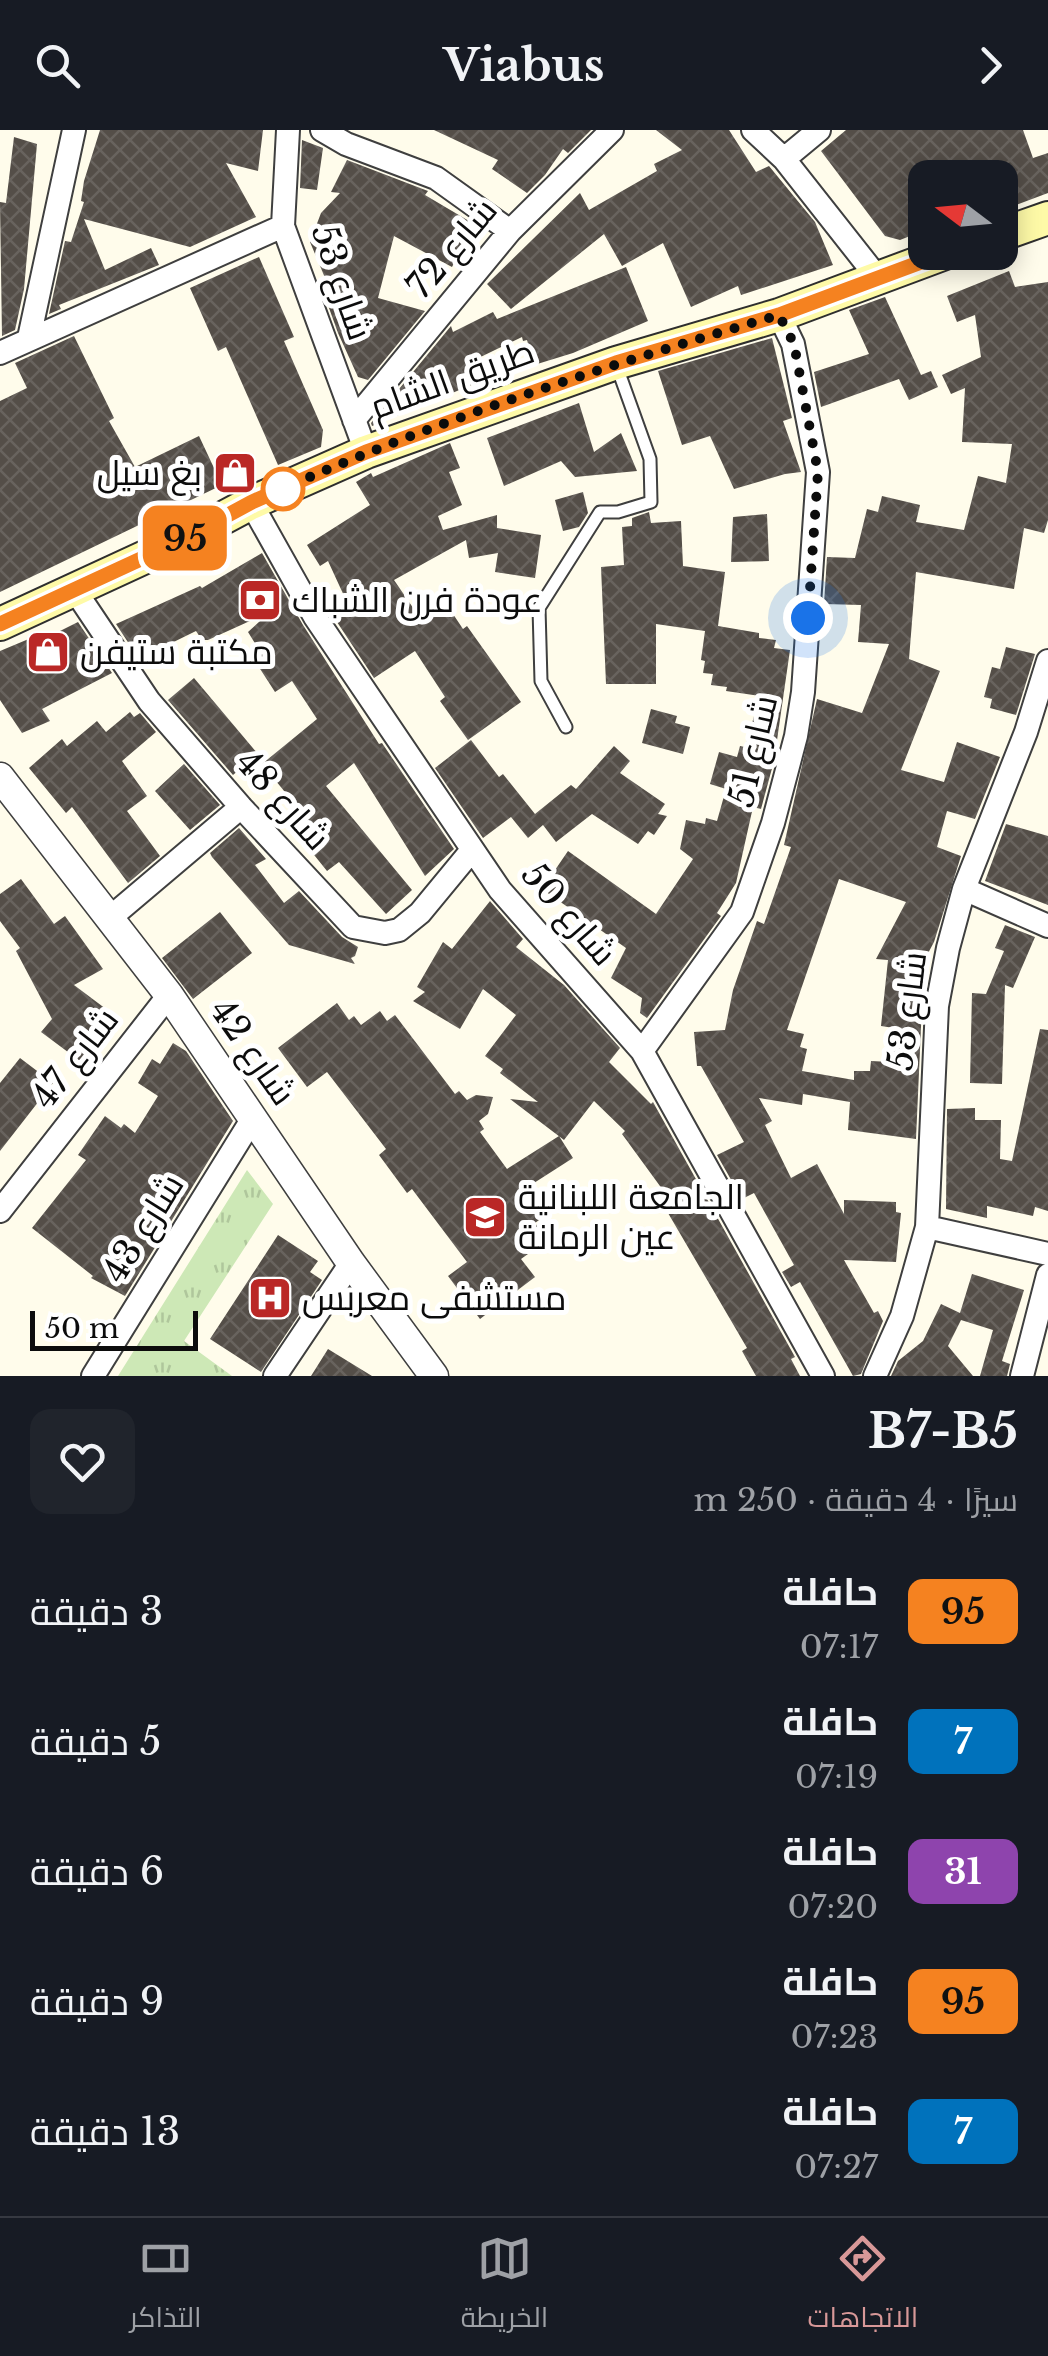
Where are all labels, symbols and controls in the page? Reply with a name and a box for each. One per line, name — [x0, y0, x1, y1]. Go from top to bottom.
text: Viabus — [444, 37, 604, 93]
icon: search — [30, 38, 85, 93]
icon: forward — [963, 38, 1018, 93]
north arrow — [908, 160, 1018, 270]
map controls — [908, 160, 1018, 270]
street label: شارع 72 — [398, 189, 507, 308]
street label: شارع 53 — [301, 218, 382, 346]
street label: طريق الشام — [364, 329, 541, 431]
shop icon: بغ سيل — [212, 450, 258, 496]
place label: بغ سيل — [97, 451, 202, 496]
unlabelled marker — [262, 468, 304, 510]
line badge: 95 — [140, 506, 230, 570]
text: 95 — [163, 517, 207, 560]
bank icon: عودة فرن الشباك — [237, 577, 283, 623]
place label: عودة فرن الشباك — [292, 578, 543, 621]
your location — [783, 593, 833, 643]
shop icon: مكتبة ستيفن — [25, 629, 71, 675]
place label: مكتبة ستيفن — [80, 630, 273, 673]
street label: شارع 51 — [719, 691, 788, 811]
street label: شارع 48 — [226, 741, 339, 860]
street label: شارع 50 — [511, 853, 626, 975]
street label: شارع 53 — [878, 949, 937, 1073]
street label: شارع 42 — [200, 990, 305, 1114]
street label: شارع 47 — [22, 999, 129, 1118]
street label: شارع 43 — [93, 1166, 194, 1291]
place label: الجامعة اللبنانية عين الرمانة — [518, 1175, 744, 1258]
school or university icon: الجامعة اللبنانية عين الرمانة — [462, 1194, 508, 1240]
hospital icon: مستشفى معربس — [247, 1275, 293, 1321]
place label: مستشفى معربس — [302, 1276, 567, 1319]
scale bar — [30, 1306, 198, 1350]
text: 50 m — [45, 1311, 119, 1346]
text: B7-B5 — [868, 1401, 1018, 1461]
button: heart — [30, 1409, 135, 1514]
text: سيرًا · 4 دقيقة · 250 m — [694, 1480, 1018, 1520]
text: حافلة — [782, 1568, 878, 1615]
text: 3 دقيقة — [30, 1588, 163, 1635]
text: 95 — [941, 1590, 985, 1633]
text: 07:17 — [800, 1627, 878, 1667]
text: حافلة — [782, 1698, 878, 1745]
text: 5 دقيقة — [30, 1718, 161, 1765]
text: 7 — [954, 1720, 972, 1763]
text: 07:19 — [795, 1757, 878, 1797]
text: حافلة — [782, 1828, 878, 1875]
text: 6 دقيقة — [30, 1848, 164, 1895]
text: 31 — [944, 1850, 982, 1893]
text: 07:20 — [787, 1887, 878, 1927]
text: حافلة — [782, 1958, 878, 2005]
text: 9 دقيقة — [30, 1978, 164, 2025]
text: 95 — [941, 1980, 985, 2023]
text: 07:23 — [791, 2017, 878, 2057]
text: حافلة — [782, 2088, 878, 2135]
text: 13 دقيقة — [30, 2108, 180, 2155]
text: 7 — [954, 2110, 972, 2153]
text: 07:27 — [794, 2147, 878, 2187]
tab: التذاكر — [130, 2231, 202, 2343]
tab: الخريطة — [461, 2231, 548, 2343]
tab: الاتجاهات — [808, 2231, 918, 2343]

